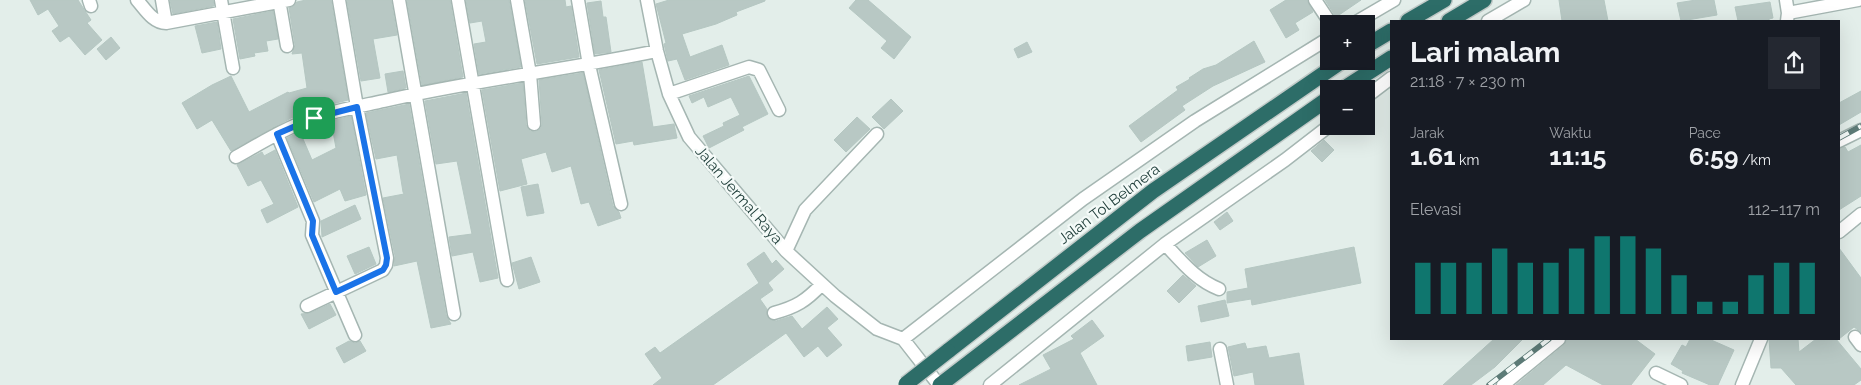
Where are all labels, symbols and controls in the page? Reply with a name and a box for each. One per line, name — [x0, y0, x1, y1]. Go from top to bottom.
map controls — [1320, 15, 1375, 135]
button: + — [1320, 15, 1375, 70]
text: Lari malam — [1410, 36, 1560, 69]
button: share — [1768, 37, 1820, 89]
text: 21:18 · 7 × 230 m — [1410, 72, 1525, 91]
button: − — [1320, 80, 1375, 135]
pin — [293, 97, 335, 139]
icon: arrive — [300, 104, 328, 132]
text: Jarak — [1410, 125, 1444, 141]
text: Waktu — [1549, 125, 1591, 141]
text: Pace — [1689, 125, 1721, 141]
text: 1.61 — [1410, 141, 1456, 171]
text: 11:15 — [1549, 141, 1606, 171]
text: 6:59 — [1689, 141, 1739, 171]
street label: Jalan Jermal Raya — [692, 142, 786, 248]
text: km — [1456, 152, 1479, 168]
text: /km — [1739, 152, 1771, 168]
street label: Jalan Tol Belmera — [1055, 160, 1163, 248]
text: Elevasi — [1410, 200, 1462, 219]
text: 112–117 m — [1748, 200, 1820, 219]

